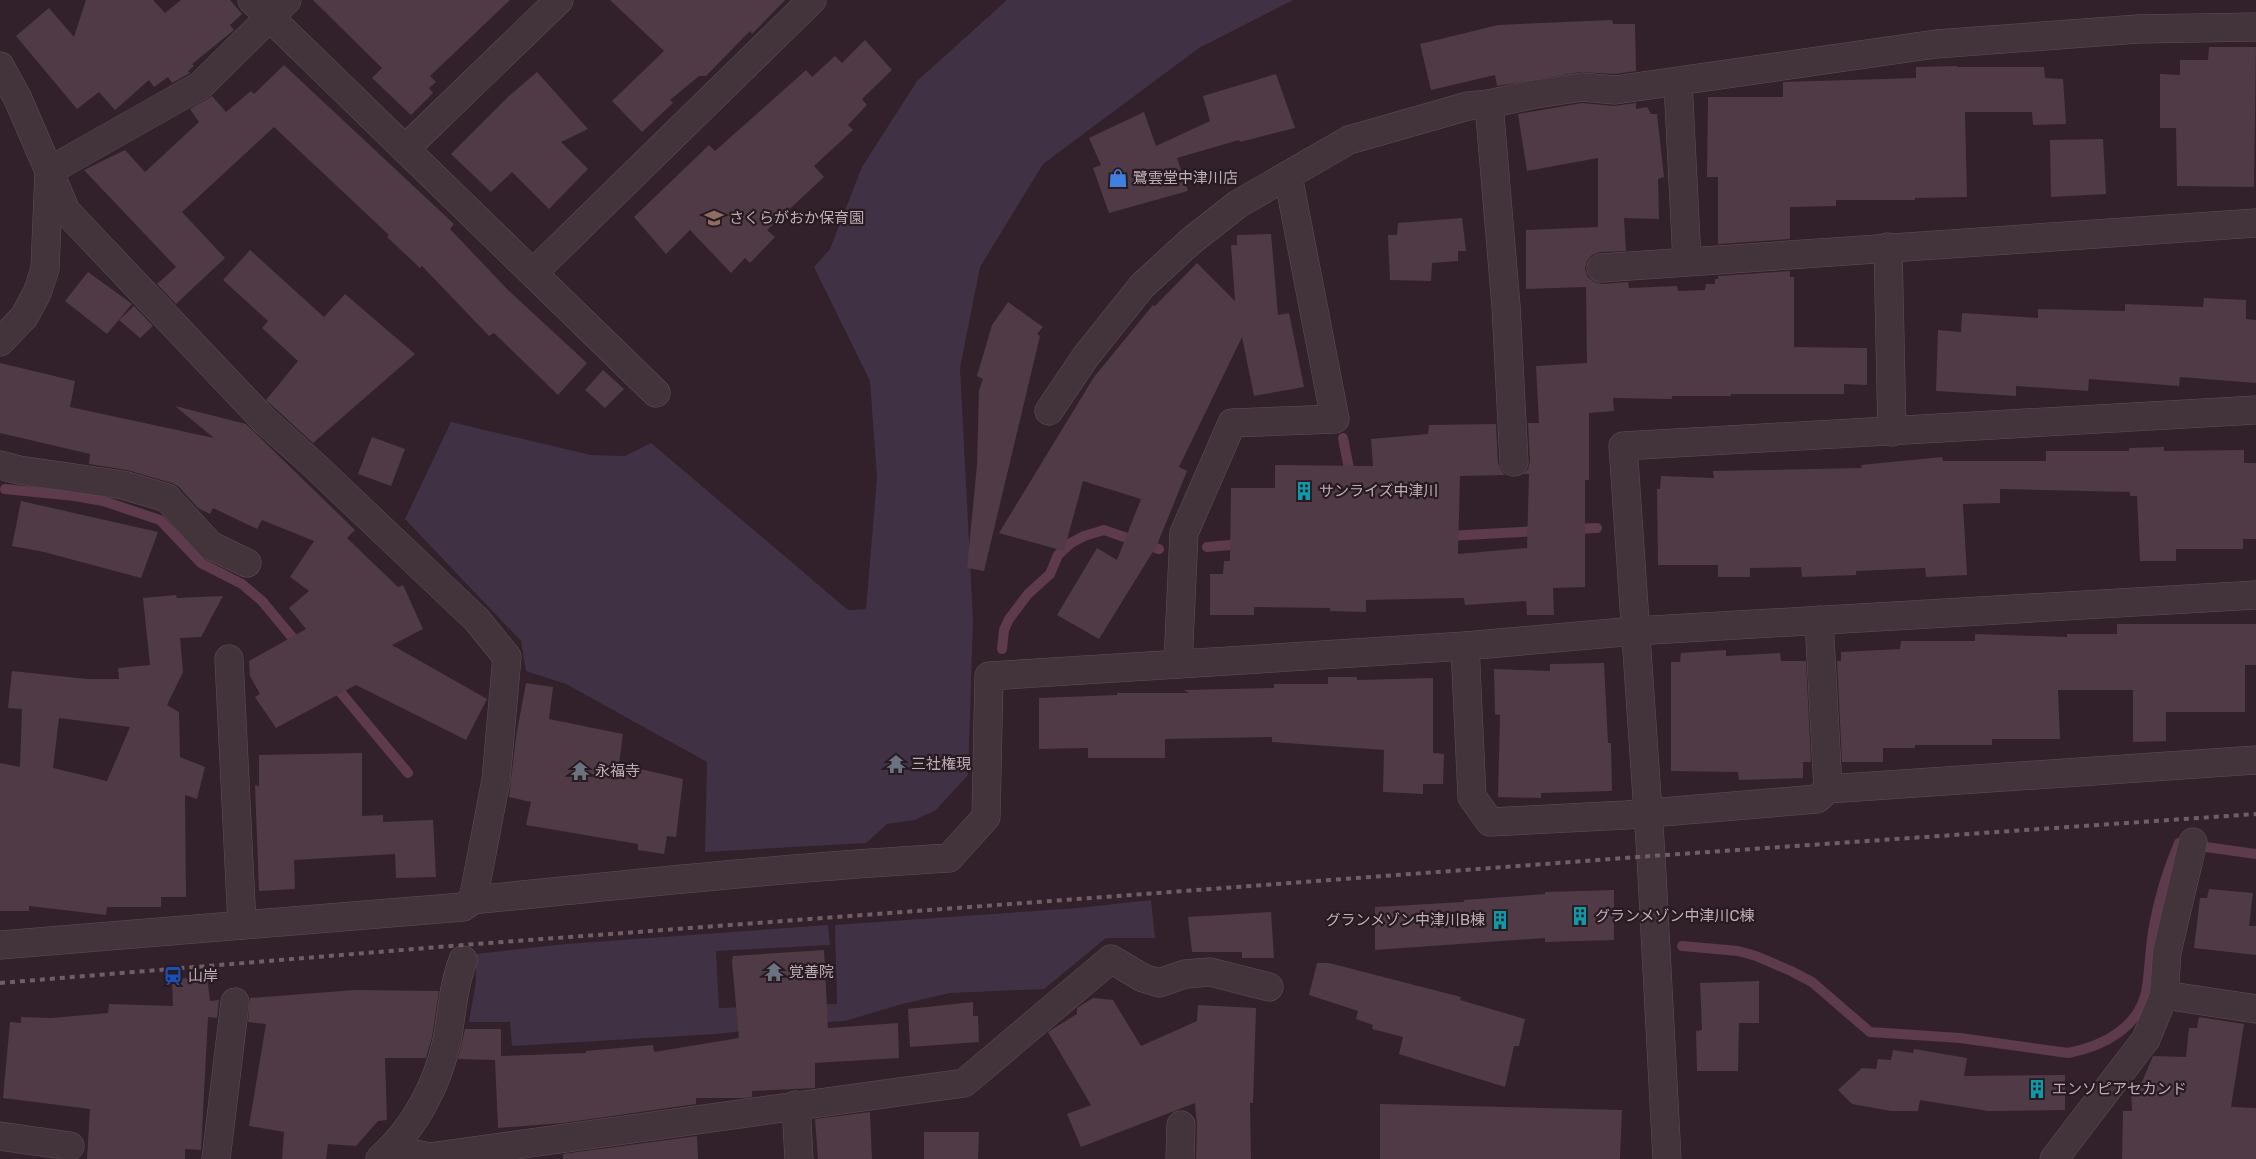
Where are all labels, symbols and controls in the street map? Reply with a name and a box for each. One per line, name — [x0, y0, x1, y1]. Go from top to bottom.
shop icon: 鷺雲堂中津川店 — [1107, 167, 1129, 189]
place label: 鷺雲堂中津川店 — [1133, 169, 1238, 187]
school or university icon: さくらがおか保育園 — [703, 207, 725, 229]
place label: さくらがおか保育園 — [729, 209, 864, 227]
building icon: サンライズ中津川 — [1293, 480, 1315, 502]
place label: サンライズ中津川 — [1319, 482, 1439, 500]
temple icon: 三社権現 — [885, 753, 907, 775]
place label: 三社権現 — [911, 755, 971, 773]
temple icon: 永福寺 — [569, 760, 591, 782]
place label: 永福寺 — [595, 762, 640, 780]
building icon: グランメゾン中津川C棟 — [1569, 905, 1591, 927]
place label: グランメゾン中津川C棟 — [1595, 907, 1755, 925]
building icon: グランメゾン中津川B棟 — [1489, 909, 1511, 931]
place label: グランメゾン中津川B棟 — [1325, 911, 1485, 929]
temple icon: 覚善院 — [763, 961, 785, 983]
place label: 覚善院 — [789, 963, 834, 981]
station icon: 山岸 — [162, 965, 184, 987]
place label: 山岸 — [188, 967, 218, 985]
building icon: エンソピアセカンド — [2026, 1078, 2048, 1100]
place label: エンソピアセカンド — [2052, 1080, 2187, 1098]

